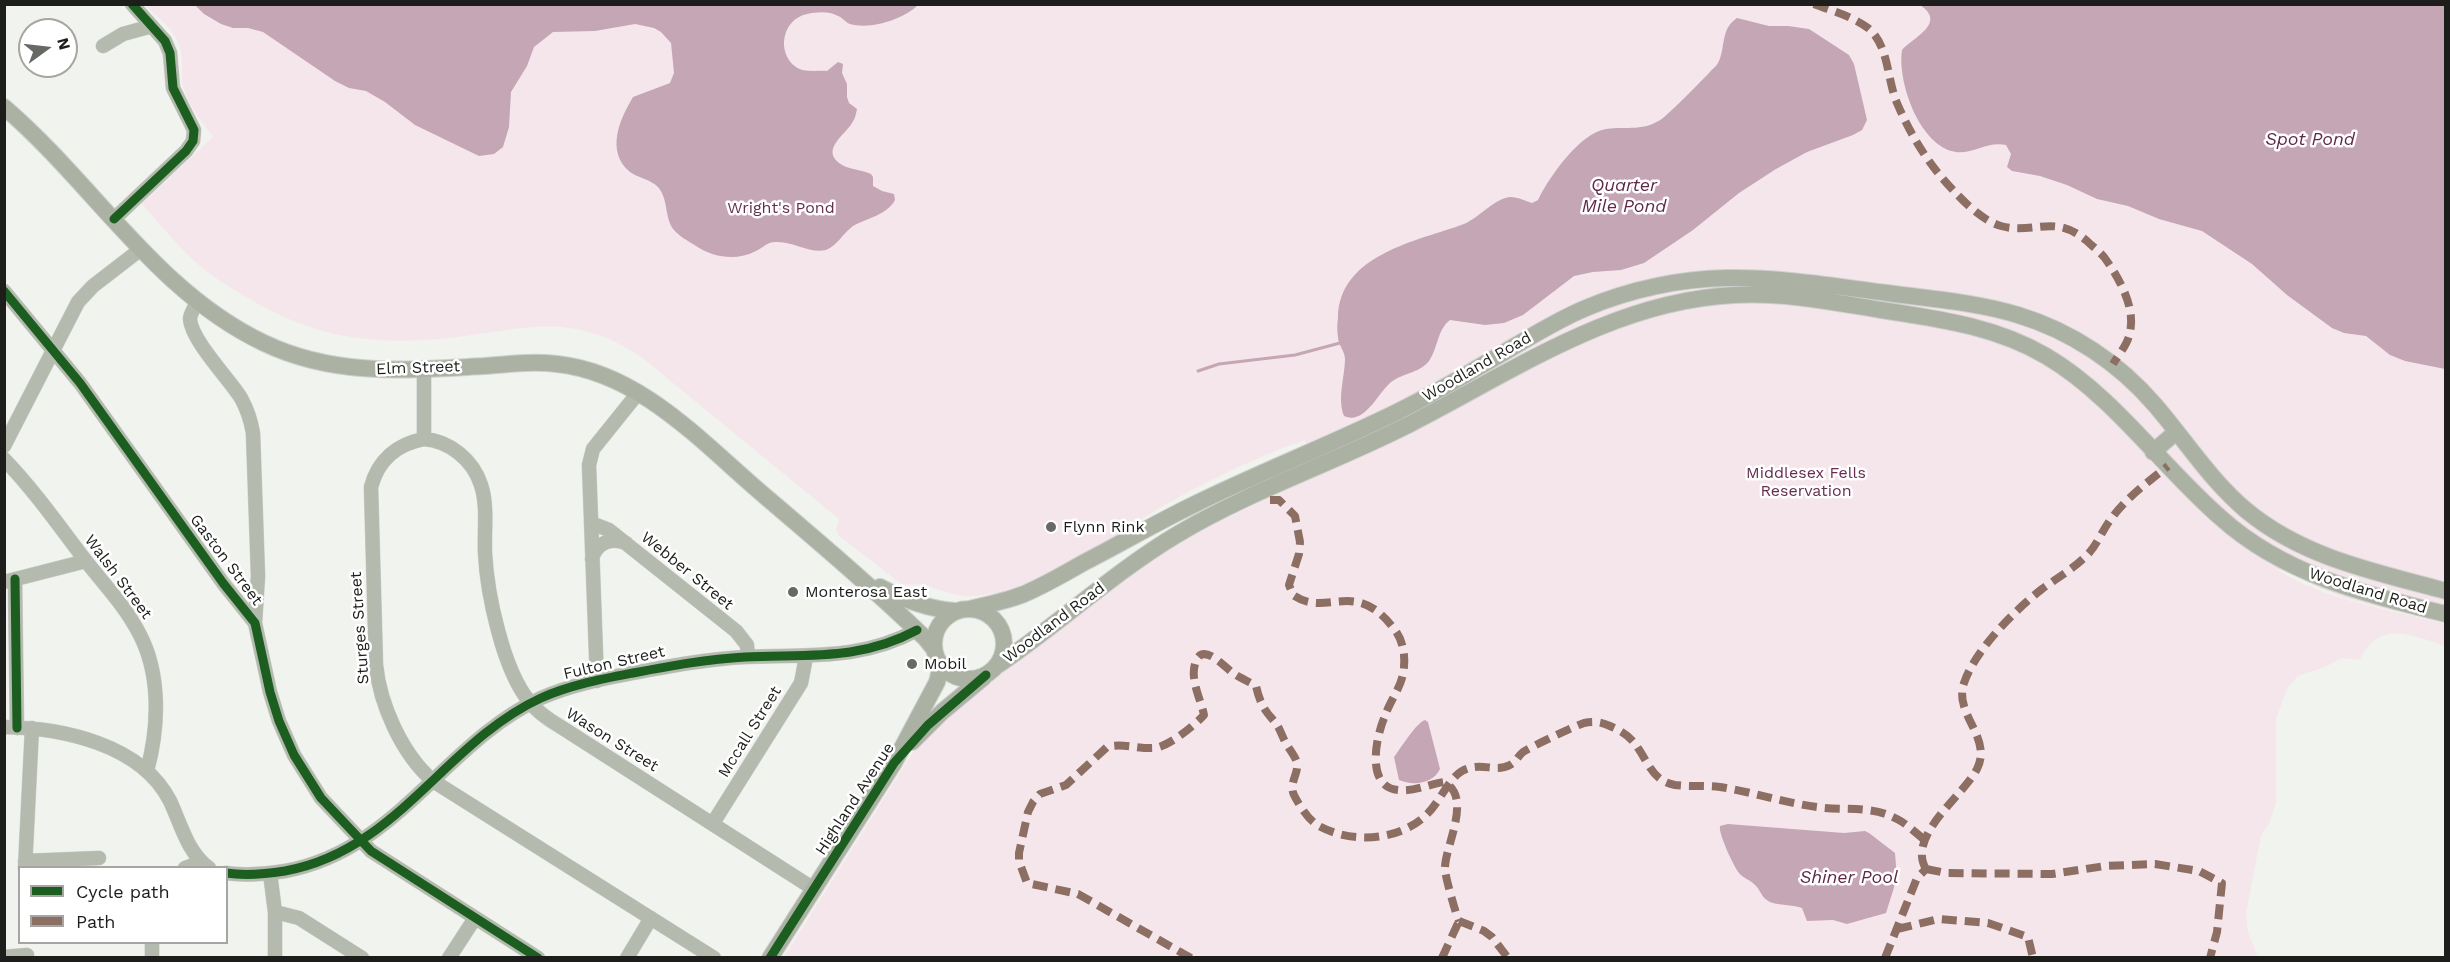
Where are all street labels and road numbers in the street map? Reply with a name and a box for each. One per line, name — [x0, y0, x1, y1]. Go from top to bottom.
street label: Woodland Road — [1419, 328, 1535, 406]
street label: Elm Street — [376, 357, 460, 379]
street label: Gaston Street — [186, 511, 266, 609]
street label: Webber Street — [637, 528, 737, 614]
street label: Walsh Street — [80, 531, 156, 623]
street label: Woodland Road — [2307, 564, 2429, 618]
street label: Sturges Street — [346, 571, 374, 685]
street label: Woodland Road — [999, 578, 1109, 668]
street label: Fulton Street — [561, 642, 667, 684]
street label: Mccall Street — [714, 683, 786, 781]
street label: Wason Street — [562, 704, 662, 776]
street label: Highland Avenue — [811, 739, 899, 859]

